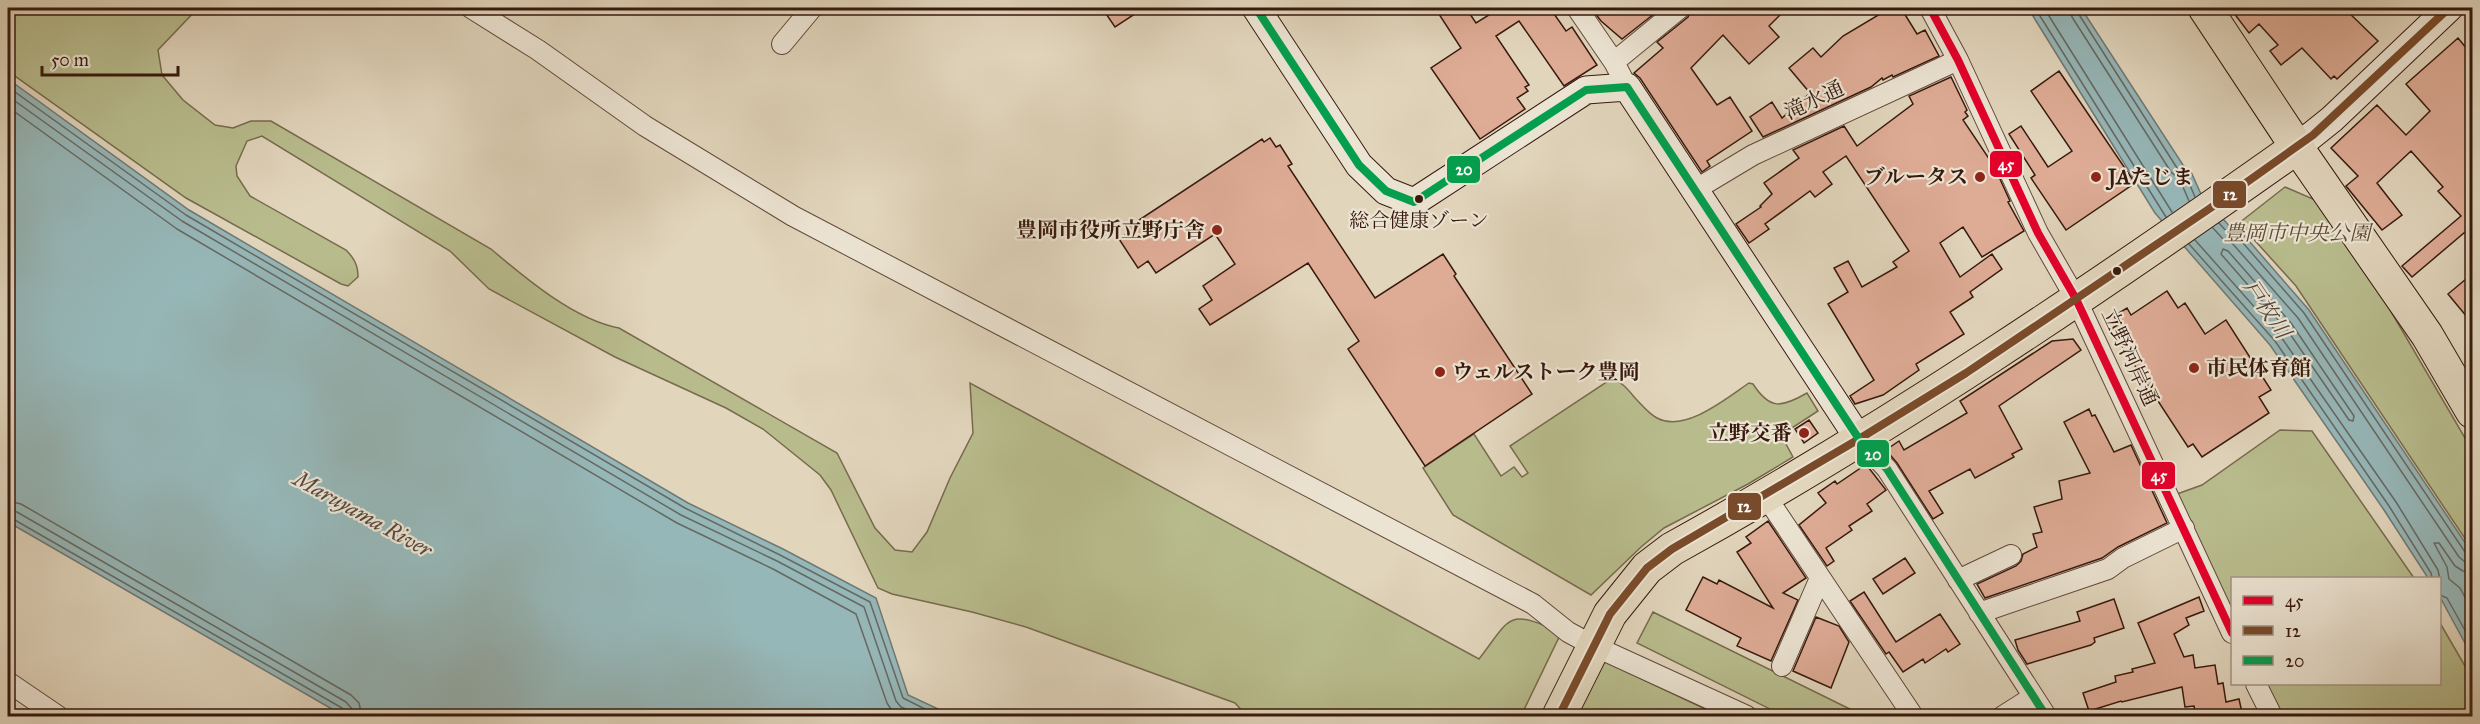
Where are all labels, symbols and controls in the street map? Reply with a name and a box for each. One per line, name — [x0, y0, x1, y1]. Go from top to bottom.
scale bar — [42, 39, 178, 77]
text: 50 m — [51, 49, 89, 71]
street label: 滝水通 — [1780, 75, 1848, 125]
line badge: 45 — [1989, 150, 2023, 178]
line badge: 20 — [1446, 155, 1481, 184]
text: 45 — [1998, 155, 2015, 175]
text: 20 — [1455, 160, 1473, 179]
place label: ブルータス — [1864, 164, 1968, 190]
place label: JAたじま — [2105, 164, 2193, 191]
marker: ブルータス — [1973, 170, 1987, 184]
marker: JAたじま — [2089, 170, 2103, 184]
line badge: 12 — [2212, 180, 2247, 209]
text: 12 — [2223, 185, 2238, 204]
marker: 総合健康ゾーン — [1413, 193, 1425, 205]
place label: 総合健康ゾーン — [1349, 208, 1489, 232]
place label: 豊岡市役所立野庁舎 — [1016, 217, 1205, 243]
park label: 豊岡市中央公園 — [2224, 220, 2373, 246]
marker: 豊岡市役所立野庁舎 — [1210, 223, 1224, 237]
unlabelled marker — [2111, 265, 2123, 277]
water label: 戸枚川 — [2237, 274, 2298, 346]
street label: 立野河岸通 — [2096, 304, 2164, 410]
place label: 市民体育館 — [2206, 355, 2311, 381]
place label: ウェルストーク豊岡 — [1452, 359, 1640, 385]
marker: 市民体育館 — [2187, 361, 2201, 375]
marker: ウェルストーク豊岡 — [1433, 365, 1447, 379]
place label: 立野交番 — [1708, 420, 1792, 446]
marker: 立野交番 — [1797, 426, 1811, 440]
line badge: 20 — [1856, 439, 1890, 468]
text: 20 — [1864, 445, 1882, 464]
line badge: 45 — [2141, 461, 2176, 490]
water label: Maruyama River — [287, 464, 439, 564]
text: 45 — [2151, 466, 2168, 486]
line badge: 12 — [1727, 492, 1762, 521]
text: 12 — [1737, 497, 1752, 516]
legend — [2231, 577, 2441, 685]
text: 45 — [2285, 590, 2304, 612]
text: 12 — [2285, 620, 2301, 642]
text: 20 — [2285, 650, 2304, 672]

